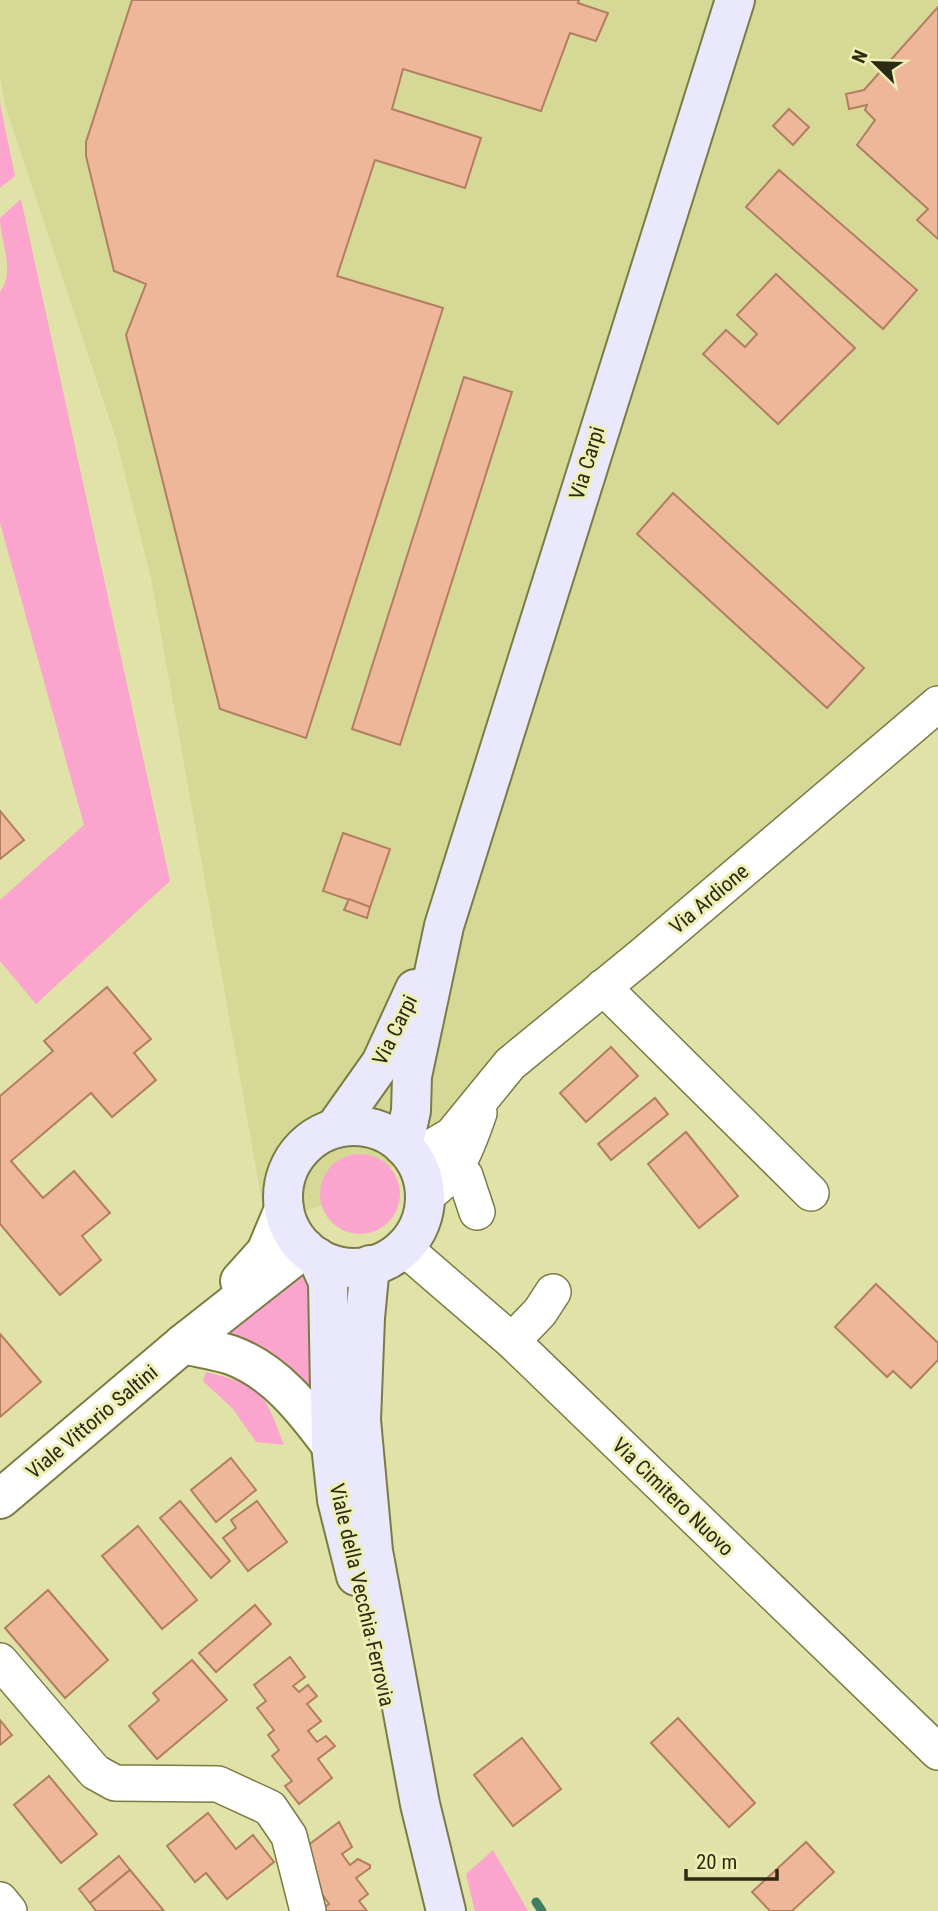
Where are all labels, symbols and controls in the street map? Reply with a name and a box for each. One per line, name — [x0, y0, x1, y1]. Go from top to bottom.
north arrow — [840, 28, 910, 98]
text: N — [847, 47, 873, 66]
street label: Via Carpi — [565, 424, 609, 502]
street label: Via Ardione — [665, 859, 753, 939]
street label: Via Carpi — [368, 991, 422, 1069]
street label: Viale Vittorio Saltini — [22, 1360, 162, 1484]
street label: Via Cimitero Nuovo — [607, 1433, 739, 1561]
street label: Viale della Vecchia Ferrovia — [325, 1481, 399, 1709]
scale bar — [686, 1838, 777, 1882]
text: 20 m — [696, 1850, 737, 1874]

